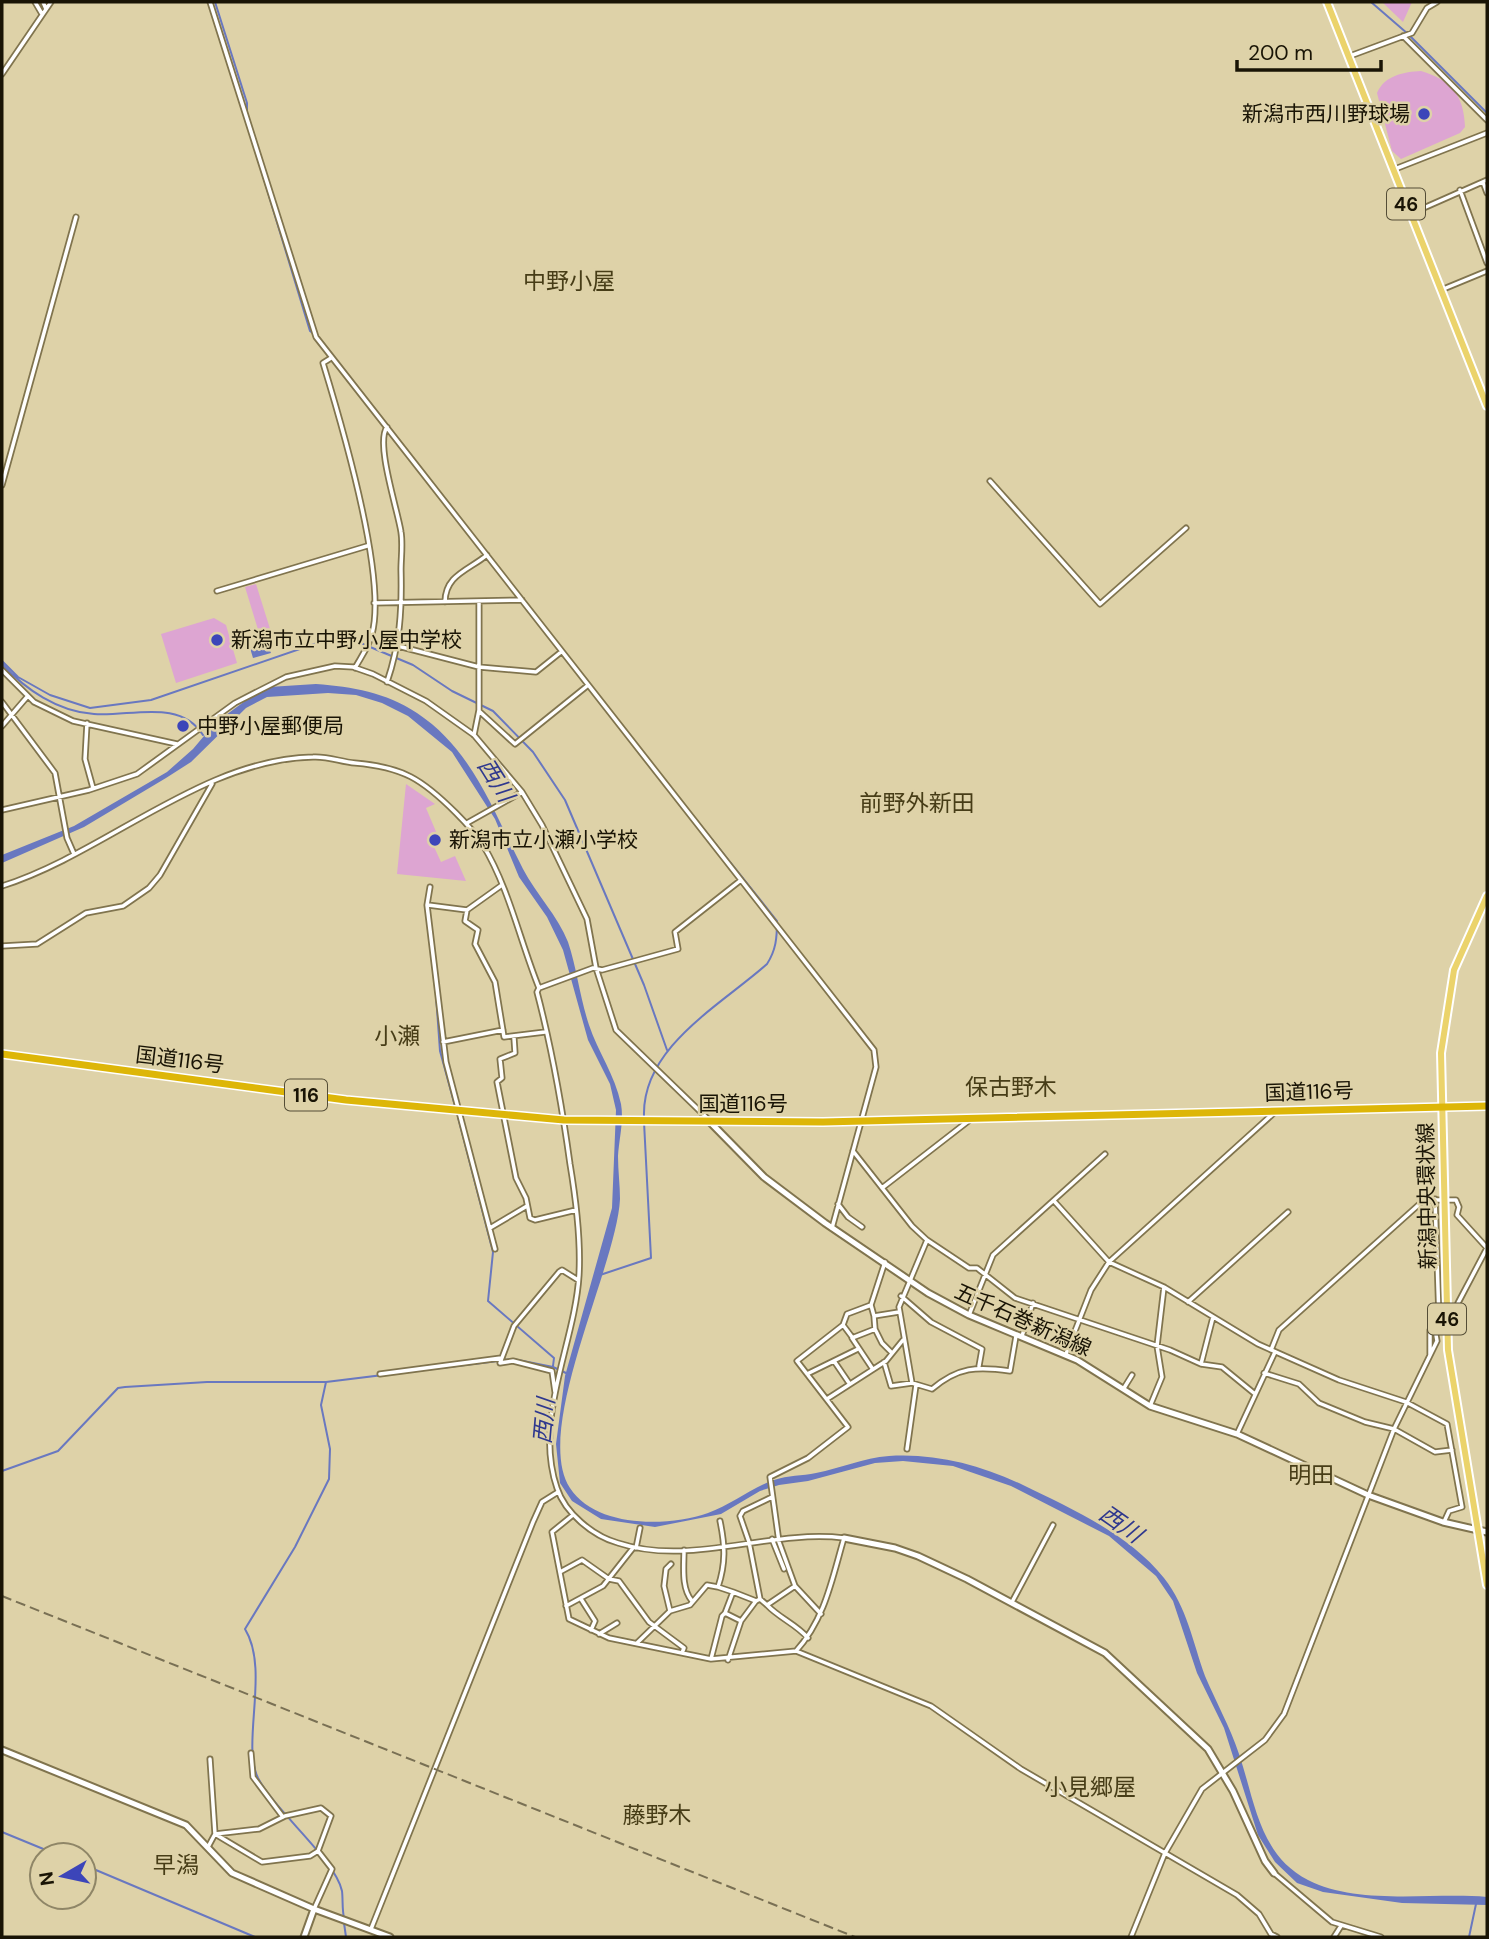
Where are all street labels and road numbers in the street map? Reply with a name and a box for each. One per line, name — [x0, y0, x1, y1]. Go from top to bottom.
road number: 46 — [1387, 188, 1425, 220]
street label: 国道116号 — [134, 1041, 226, 1079]
street label: 国道116号 — [1264, 1076, 1354, 1108]
road number: 116 — [285, 1079, 327, 1110]
street label: 国道116号 — [698, 1090, 788, 1118]
street label: 新潟中央環状線 — [1412, 1122, 1442, 1270]
street label: 五千石巻新潟線 — [950, 1277, 1096, 1363]
road number: 46 — [1428, 1303, 1466, 1334]

